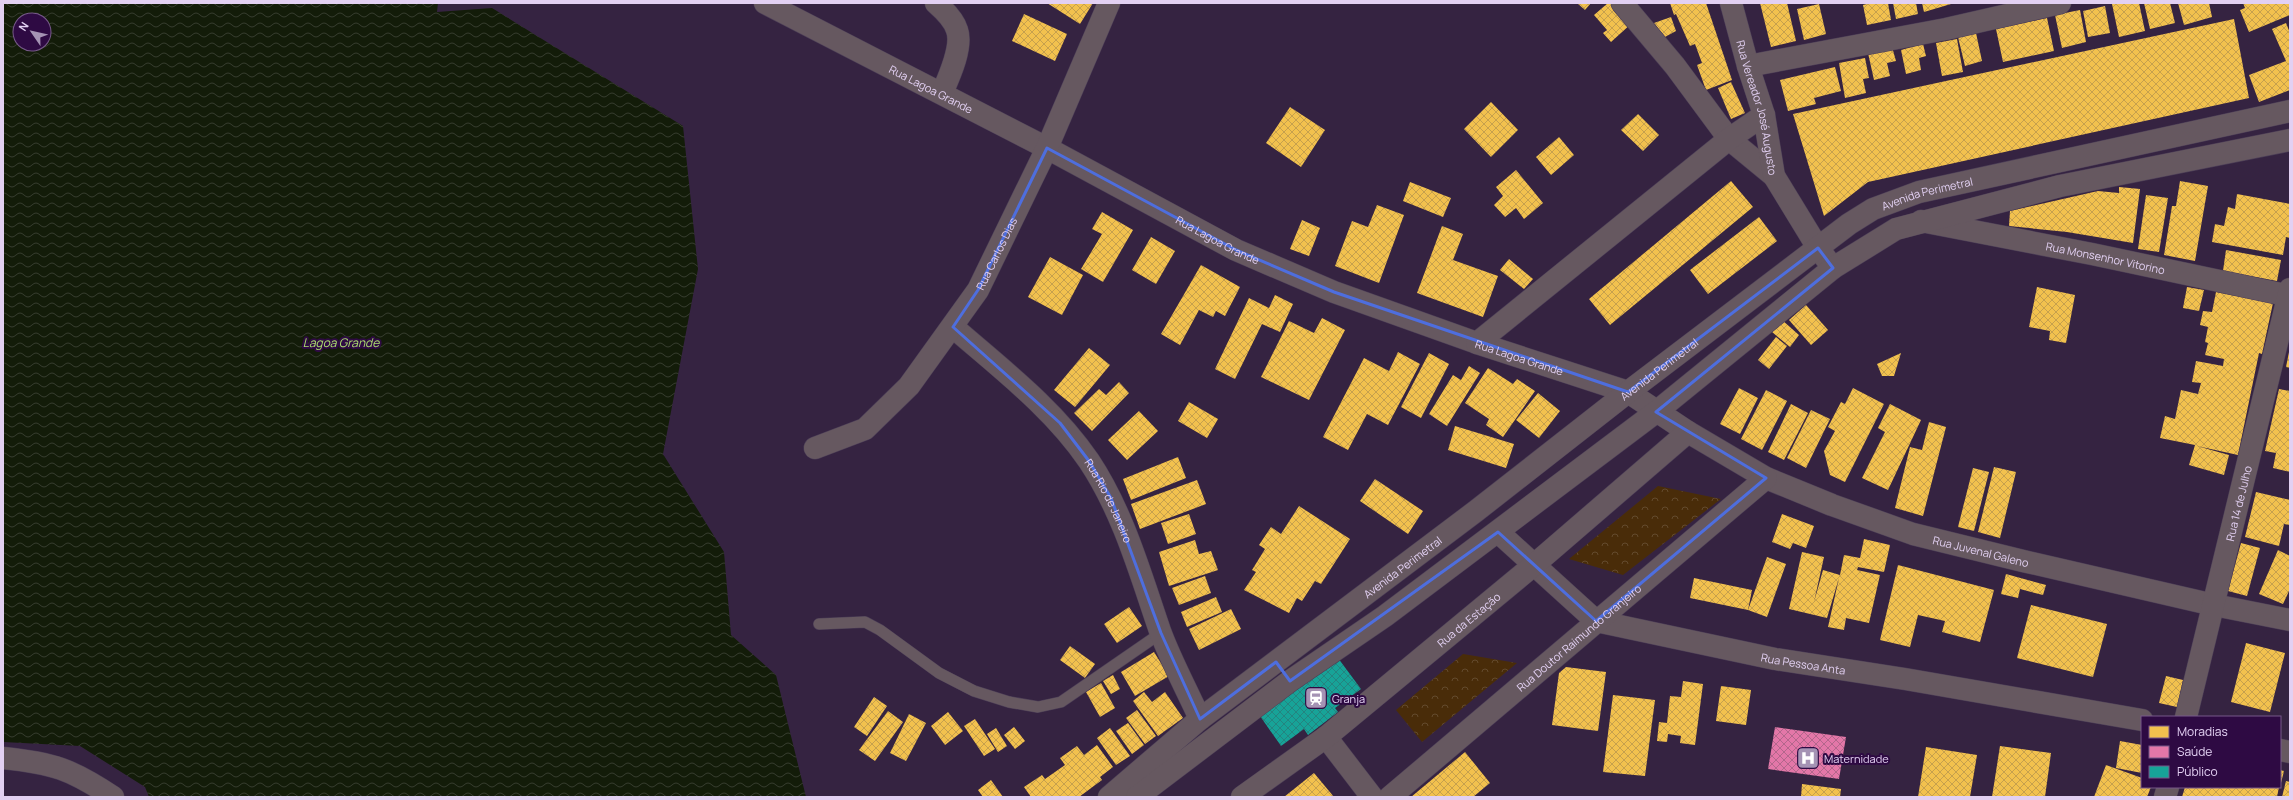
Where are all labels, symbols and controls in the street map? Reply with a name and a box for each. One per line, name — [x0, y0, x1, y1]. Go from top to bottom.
north arrow — [12, 12, 52, 52]
text: N — [15, 19, 32, 34]
street label: Rua Vereador José Augusto — [1734, 38, 1781, 176]
street label: Rua Lagoa Grande — [887, 61, 976, 116]
street label: Avenida Perimetral — [1879, 173, 1974, 213]
street label: Rua Lagoa Grande — [1174, 212, 1263, 267]
street label: Rua Carlos Dias — [972, 214, 1020, 292]
street label: Rua Monsenhor Vitorino — [2045, 238, 2167, 277]
water label: Lagoa Grande — [303, 334, 380, 351]
street label: Avenida Perimetral — [1617, 334, 1701, 403]
street label: Rua Lagoa Grande — [1473, 335, 1566, 378]
street label: Rua Rio de Janeiro — [1082, 455, 1136, 545]
street label: Rua 14 de Julho — [2222, 463, 2254, 543]
street label: Avenida Perimetral — [1360, 532, 1444, 601]
street label: Rua Juvenal Galeno — [1931, 532, 2031, 570]
street label: Rua Doutor Raimundo Granjeiro — [1513, 580, 1644, 694]
street label: Rua da Estação — [1434, 588, 1504, 650]
street label: Rua Pessoa Anta — [1760, 649, 1847, 677]
station icon: Granja — [1303, 685, 1329, 711]
place label: Granja — [1332, 691, 1365, 706]
legend — [2141, 716, 2281, 788]
text: Moradias — [2177, 723, 2228, 740]
text: Saúde — [2177, 743, 2212, 760]
hospital icon: Maternidade — [1795, 745, 1821, 771]
place label: Maternidade — [1824, 751, 1889, 766]
text: Público — [2177, 763, 2218, 780]

